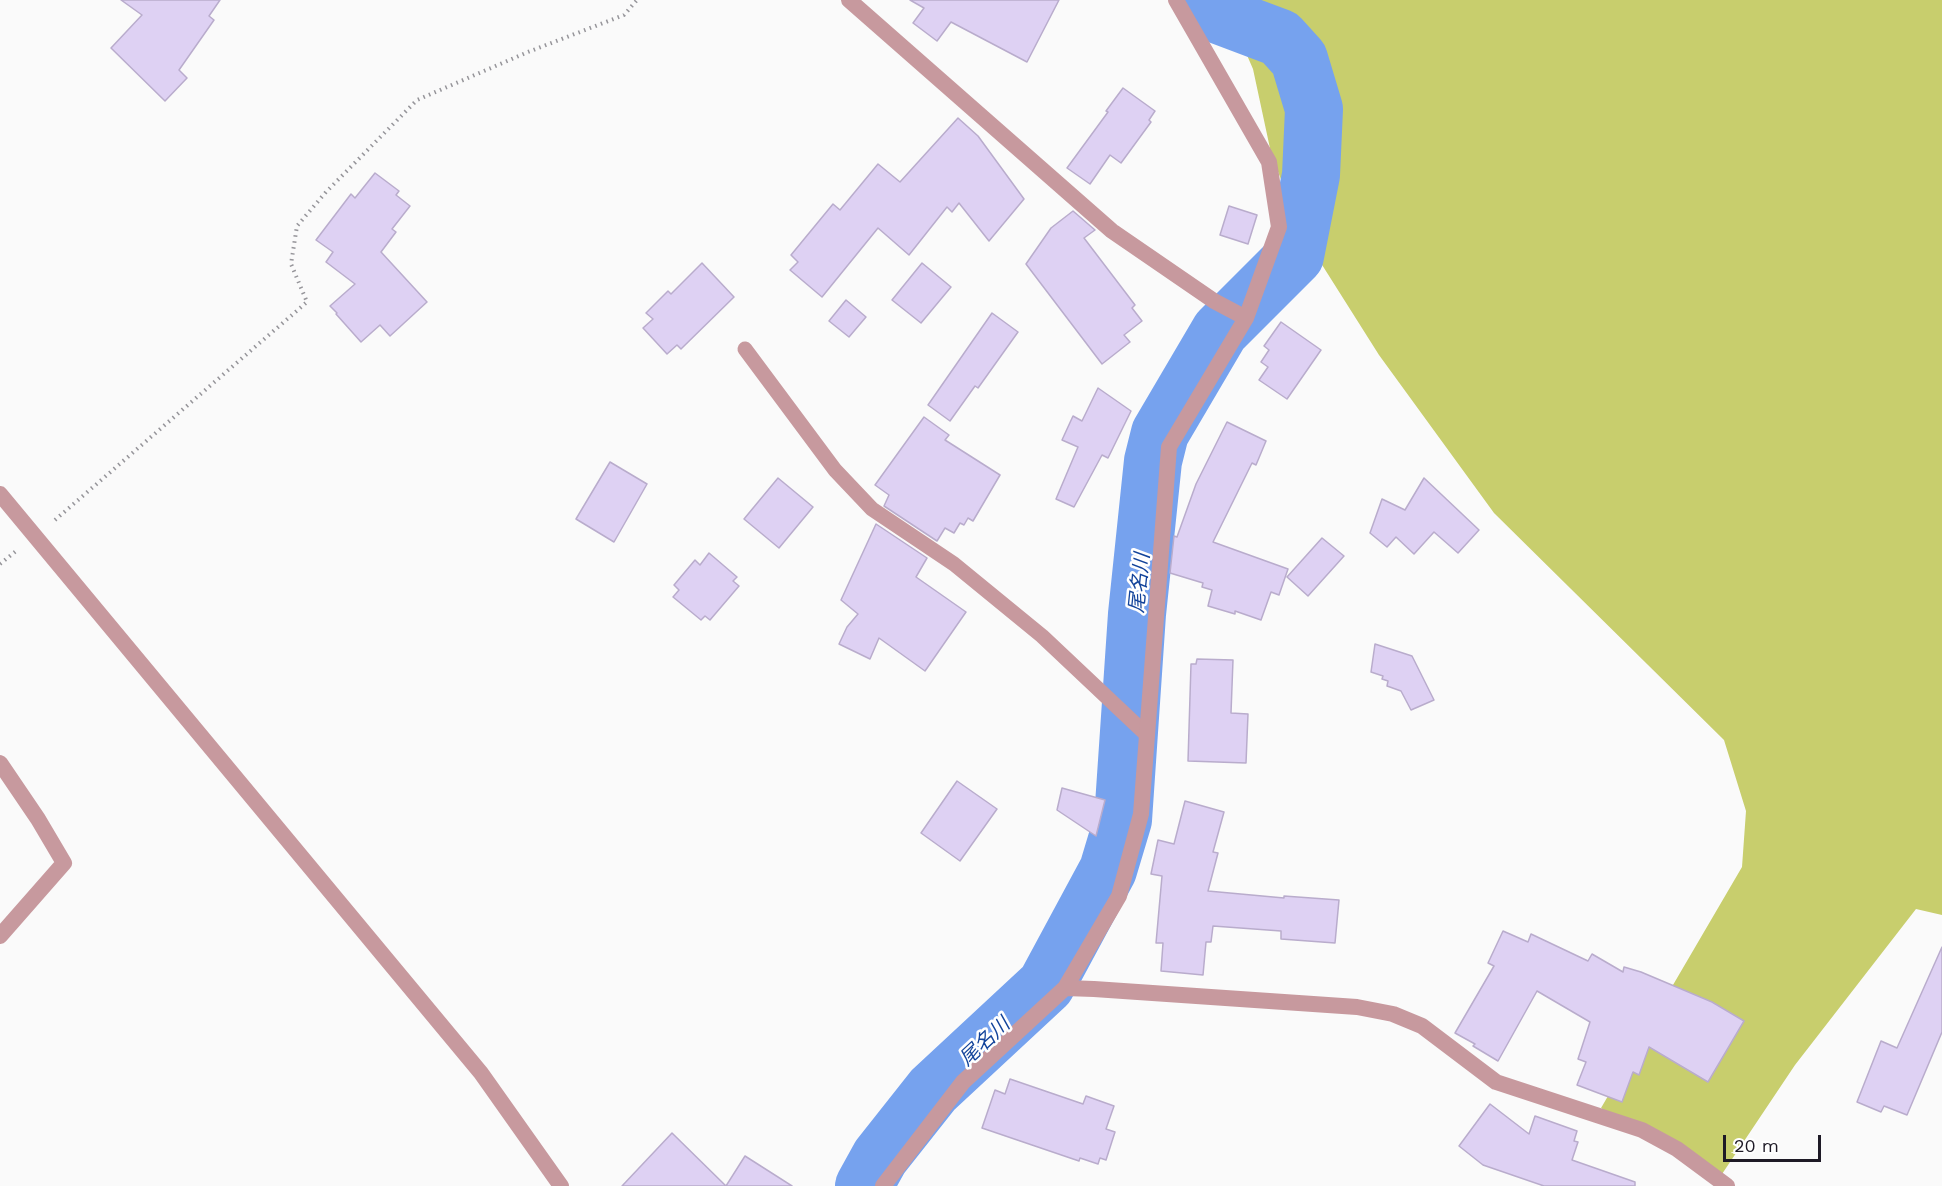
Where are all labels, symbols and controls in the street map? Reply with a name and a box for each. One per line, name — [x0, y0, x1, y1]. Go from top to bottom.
water label: 尾名川 — [1125, 552, 1155, 614]
water label: 尾名川 — [955, 1013, 1015, 1071]
scale bar — [1726, 1123, 1824, 1161]
text: 20 m — [1734, 1135, 1779, 1156]

